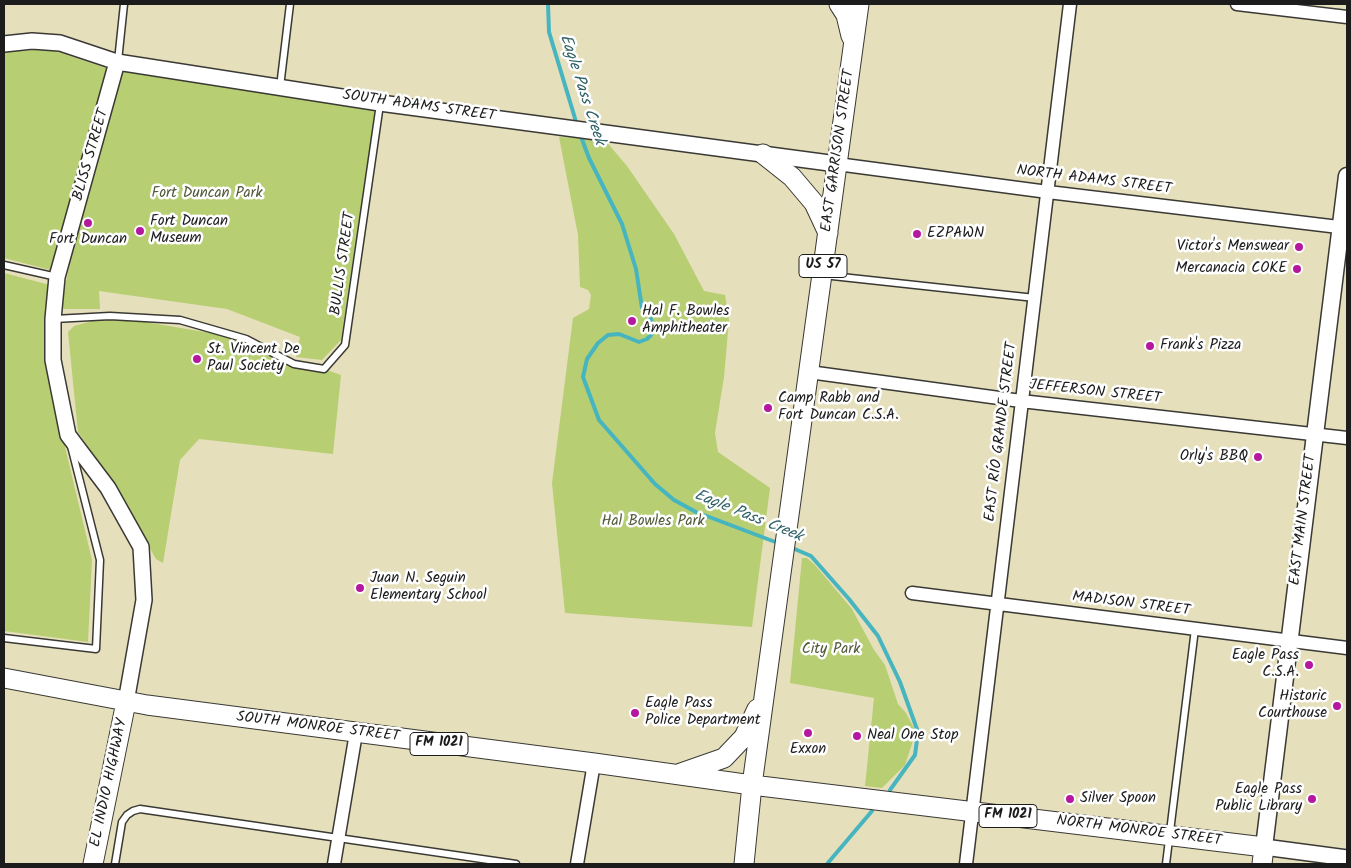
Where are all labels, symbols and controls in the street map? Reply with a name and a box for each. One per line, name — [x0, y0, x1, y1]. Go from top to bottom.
water label: Eagle Pass Creek — [554, 32, 608, 148]
street label: EAST GARRISON STREET — [819, 69, 859, 233]
street label: SOUTH ADAMS STREET — [341, 87, 497, 127]
street label: BLISS STREET — [70, 107, 114, 203]
street label: NORTH ADAMS STREET — [1015, 163, 1173, 199]
park label: Fort Duncan Park — [151, 185, 263, 203]
street label: BULLIS STREET — [328, 211, 360, 317]
place label: Fort Duncan Museum — [150, 213, 228, 248]
marker: Fort Duncan — [82, 217, 94, 229]
marker: Fort Duncan Museum — [134, 225, 146, 237]
place label: EZPAWN — [927, 225, 984, 243]
marker: EZPAWN — [911, 228, 923, 240]
place label: Fort Duncan — [49, 231, 127, 249]
place label: Victor's Menswear — [1177, 238, 1289, 256]
marker: Victor's Menswear — [1293, 241, 1305, 253]
road number: US 57 — [799, 255, 847, 278]
place label: Mercanacia COKE — [1176, 260, 1287, 278]
marker: Mercanacia COKE — [1291, 263, 1303, 275]
place label: Hal F. Bowles Amphitheater — [642, 303, 729, 338]
marker: Hal F. Bowles Amphitheater — [626, 315, 638, 327]
place label: Frank's Pizza — [1160, 337, 1241, 355]
marker: Frank's Pizza — [1144, 340, 1156, 352]
place label: St. Vincent De Paul Society — [207, 341, 300, 376]
street label: EAST RÍO GRANDE STREET — [982, 341, 1022, 523]
marker: St. Vincent De Paul Society — [191, 353, 203, 365]
street label: JEFFERSON STREET — [1028, 377, 1162, 409]
place label: Camp Rabb and Fort Duncan C.S.A. — [778, 390, 899, 425]
marker: Camp Rabb and Fort Duncan C.S.A. — [762, 402, 774, 414]
place label: Orly's BBQ — [1180, 448, 1248, 466]
marker: Orly's BBQ — [1252, 451, 1264, 463]
street label: EAST MAIN STREET — [1287, 453, 1321, 587]
water label: Eagle Pass Creek — [691, 487, 805, 547]
park label: Hal Bowles Park — [601, 513, 705, 531]
place label: Juan N. Seguin Elementary School — [370, 570, 487, 605]
marker: Juan N. Seguin Elementary School — [354, 582, 366, 594]
street label: MADISON STREET — [1071, 589, 1191, 621]
park label: City Park — [802, 641, 860, 659]
place label: Eagle Pass C.S.A. — [1232, 647, 1299, 682]
marker: Eagle Pass C.S.A. — [1303, 659, 1315, 671]
place label: Historic Courthouse — [1258, 688, 1327, 723]
place label: Eagle Pass Police Department — [645, 695, 761, 730]
marker: Historic Courthouse — [1331, 700, 1343, 712]
marker: Eagle Pass Police Department — [629, 707, 641, 719]
street label: SOUTH MONROE STREET — [235, 709, 401, 747]
street label: EL INDIO HIGHWAY — [88, 717, 132, 849]
marker: Exxon — [802, 727, 814, 739]
place label: Neal One Stop — [867, 727, 958, 745]
marker: Neal One Stop — [851, 730, 863, 742]
road number: FM 1021 — [410, 732, 468, 756]
place label: Exxon — [790, 741, 826, 759]
place label: Eagle Pass Public Library — [1215, 781, 1302, 816]
place label: Silver Spoon — [1080, 790, 1156, 808]
marker: Silver Spoon — [1064, 793, 1076, 805]
marker: Eagle Pass Public Library — [1306, 793, 1318, 805]
road number: FM 1021 — [979, 804, 1037, 828]
street label: NORTH MONROE STREET — [1055, 813, 1223, 851]

